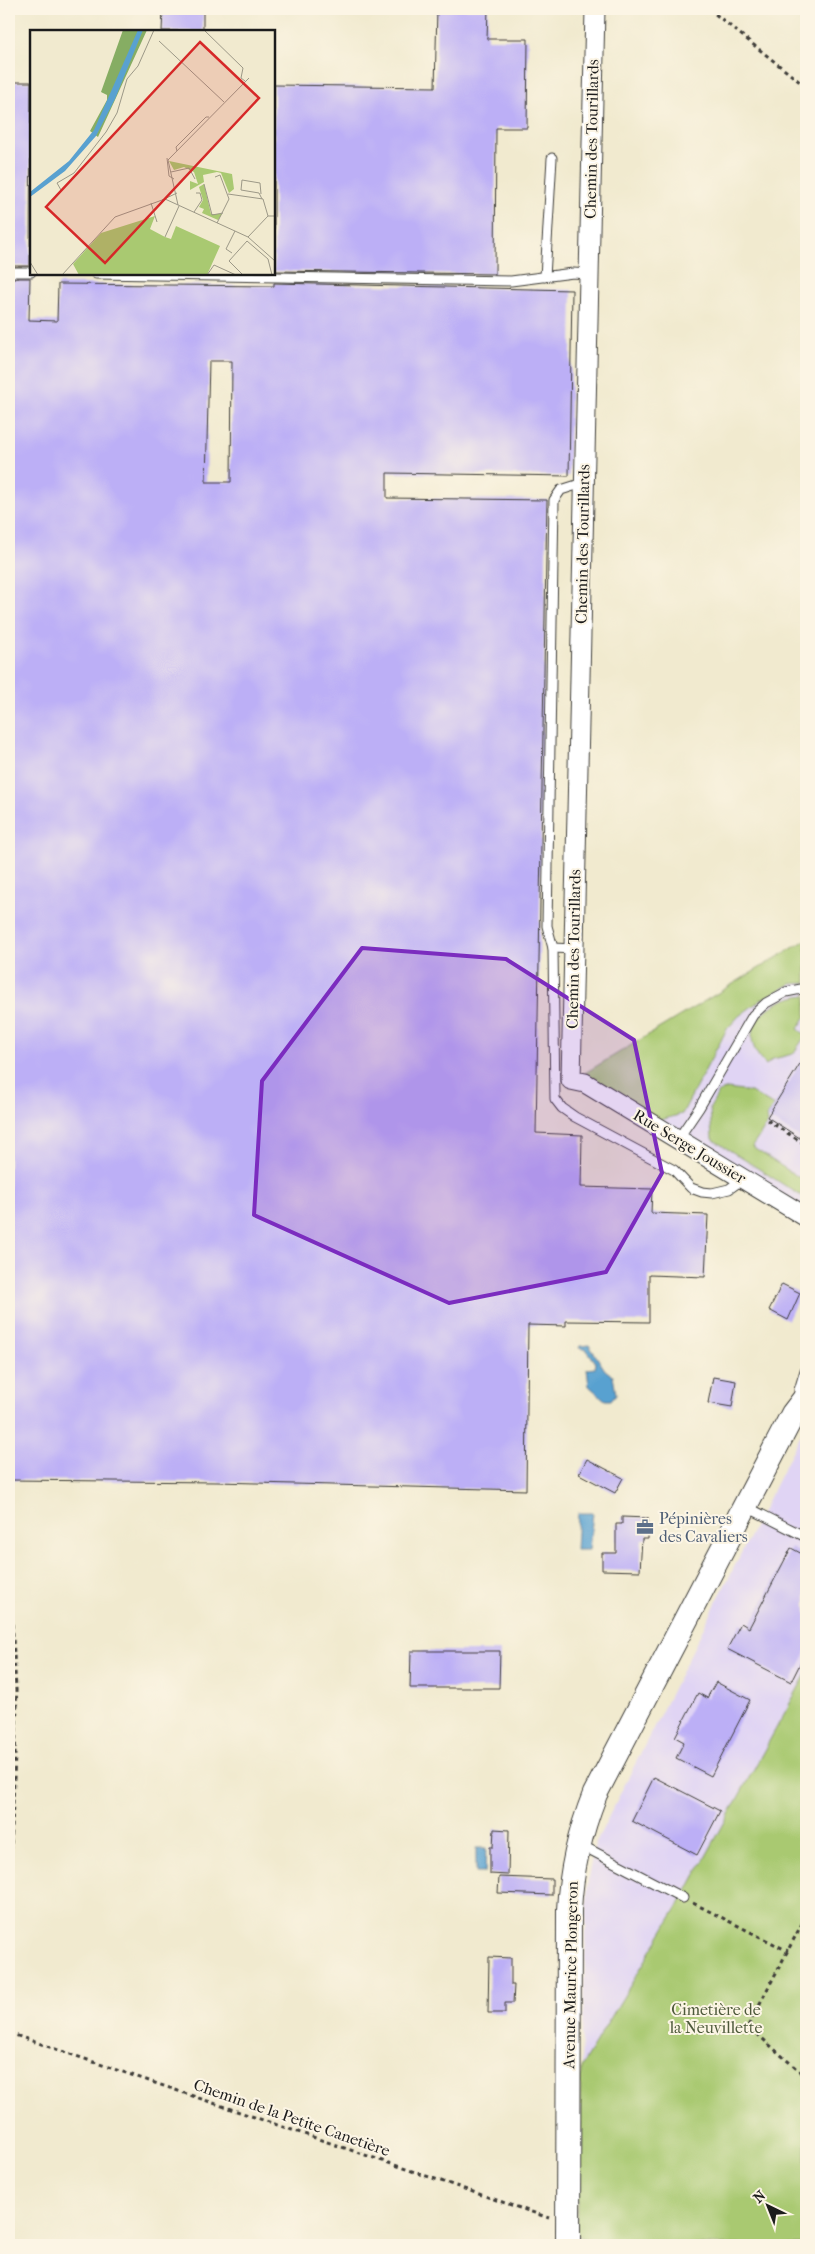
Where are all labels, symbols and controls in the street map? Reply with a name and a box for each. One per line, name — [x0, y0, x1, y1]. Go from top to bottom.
inset map — [30, 30, 275, 275]
street label: Chemin des Tourillards — [581, 59, 602, 219]
street label: Chemin des Tourillards — [572, 464, 593, 624]
street label: Chemin des Tourillards — [563, 869, 584, 1029]
street label: Rue Serge Joussier — [630, 1105, 750, 1188]
place label: Pépinières des Cavaliers — [659, 1509, 748, 1546]
office icon: Pépinières des Cavaliers — [635, 1517, 655, 1537]
street label: Avenue Maurice Plongeron — [559, 1880, 582, 2070]
park label: Cimetière de la Neuvillette — [669, 2000, 762, 2037]
street label: Chemin de la Petite Canetière — [191, 2075, 393, 2160]
north arrow — [742, 2182, 792, 2232]
text: N — [750, 2187, 769, 2207]

